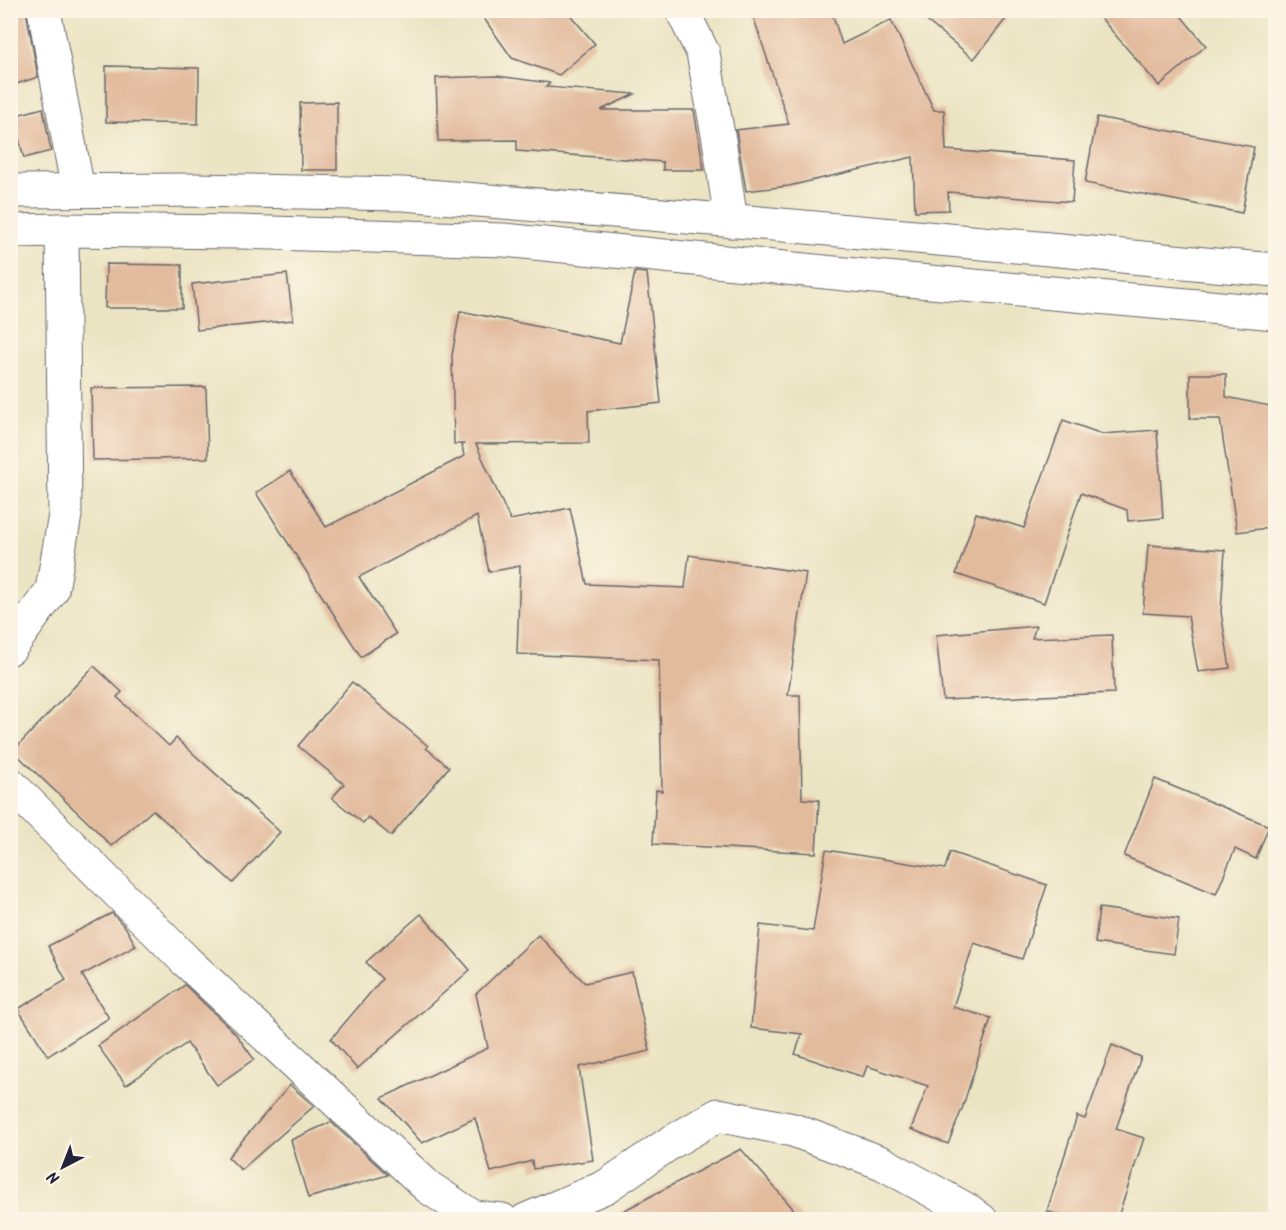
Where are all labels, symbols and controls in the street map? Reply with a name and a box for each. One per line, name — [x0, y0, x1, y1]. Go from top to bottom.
north arrow — [33, 1137, 93, 1197]
text: N — [42, 1164, 66, 1190]

